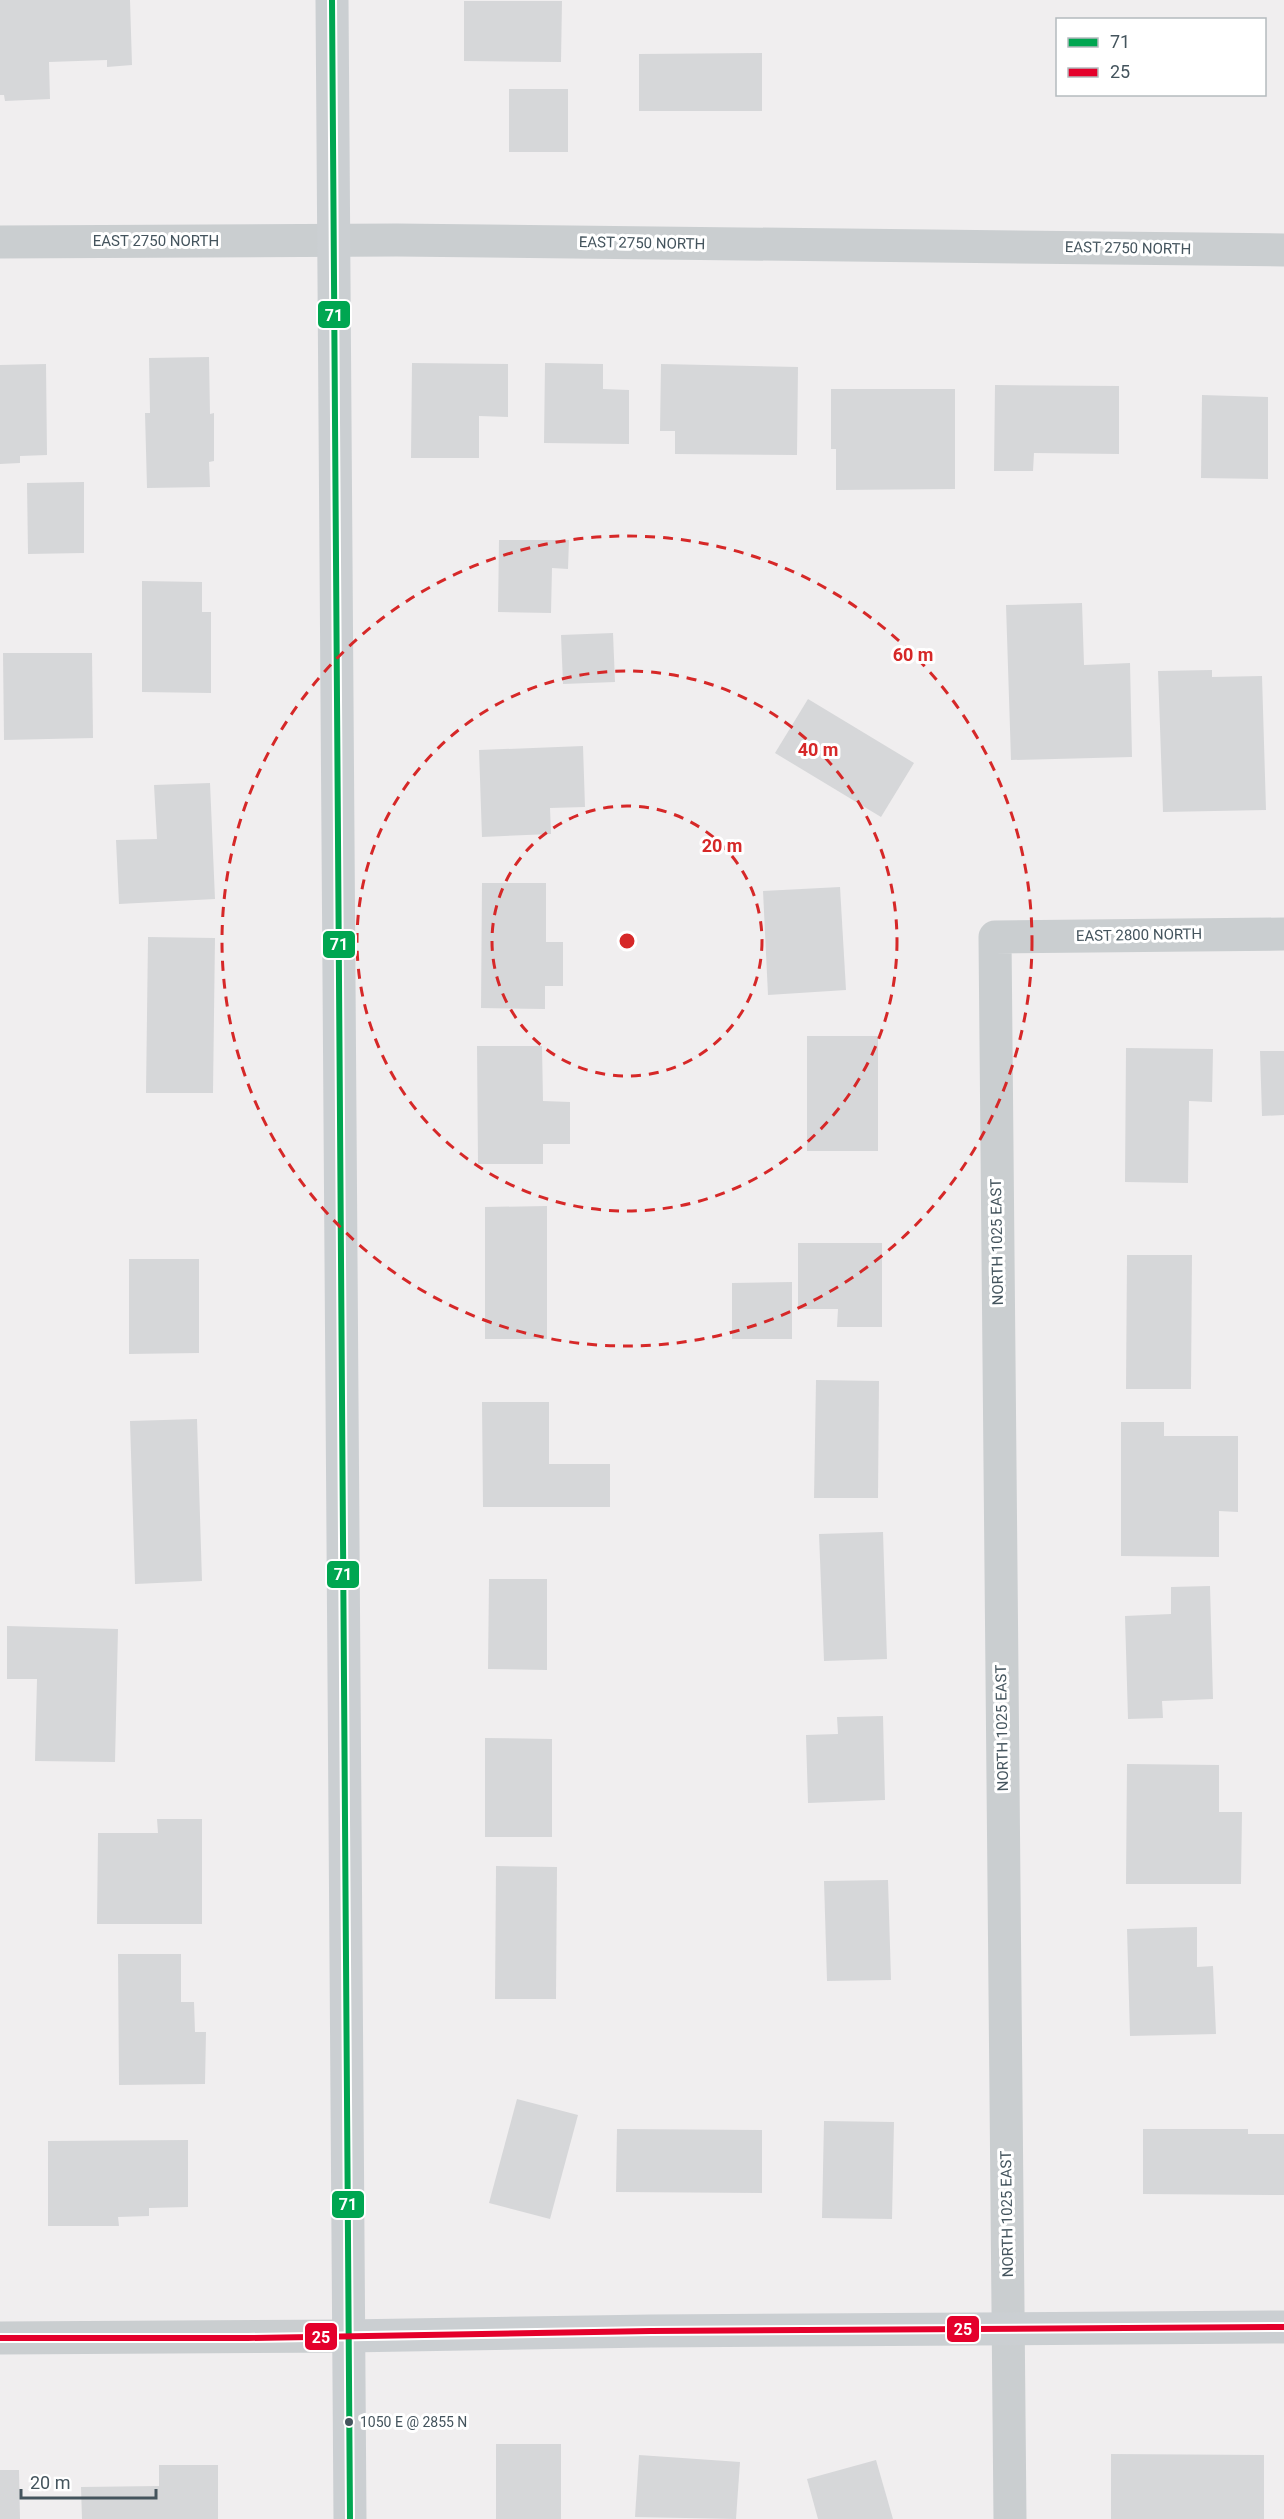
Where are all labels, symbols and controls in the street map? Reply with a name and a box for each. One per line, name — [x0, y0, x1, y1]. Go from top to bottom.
legend — [1056, 18, 1266, 96]
text: 71 — [1110, 31, 1130, 52]
text: 25 — [1110, 61, 1130, 82]
street label: EAST 2750 NORTH — [93, 232, 219, 250]
street label: EAST 2750 NORTH — [579, 233, 705, 253]
street label: EAST 2750 NORTH — [1065, 238, 1191, 258]
line badge: 71 — [317, 300, 351, 329]
text: 71 — [325, 306, 343, 325]
text: 60 m — [893, 644, 933, 665]
text: 40 m — [798, 739, 838, 760]
text: 20 m — [702, 835, 742, 856]
street label: EAST 2800 NORTH — [1076, 925, 1202, 945]
line badge: 71 — [322, 930, 356, 959]
centre of rings — [617, 931, 637, 951]
text: 71 — [330, 935, 348, 954]
street label: NORTH 1025 EAST — [987, 1178, 1007, 1305]
line badge: 71 — [326, 1560, 360, 1589]
text: 71 — [334, 1565, 352, 1584]
street label: NORTH 1025 EAST — [992, 1664, 1012, 1791]
street label: NORTH 1025 EAST — [997, 2150, 1017, 2277]
line badge: 71 — [331, 2190, 365, 2219]
text: 71 — [339, 2195, 357, 2214]
line badge: 25 — [946, 2315, 980, 2343]
text: 25 — [954, 2320, 972, 2339]
line badge: 25 — [304, 2322, 338, 2351]
text: 25 — [312, 2328, 330, 2347]
place label: 1050 E @ 2855 N — [360, 2414, 467, 2430]
marker: 1050 E @ 2855 N — [343, 2416, 355, 2428]
scale bar — [21, 2462, 156, 2500]
text: 20 m — [30, 2472, 70, 2493]

